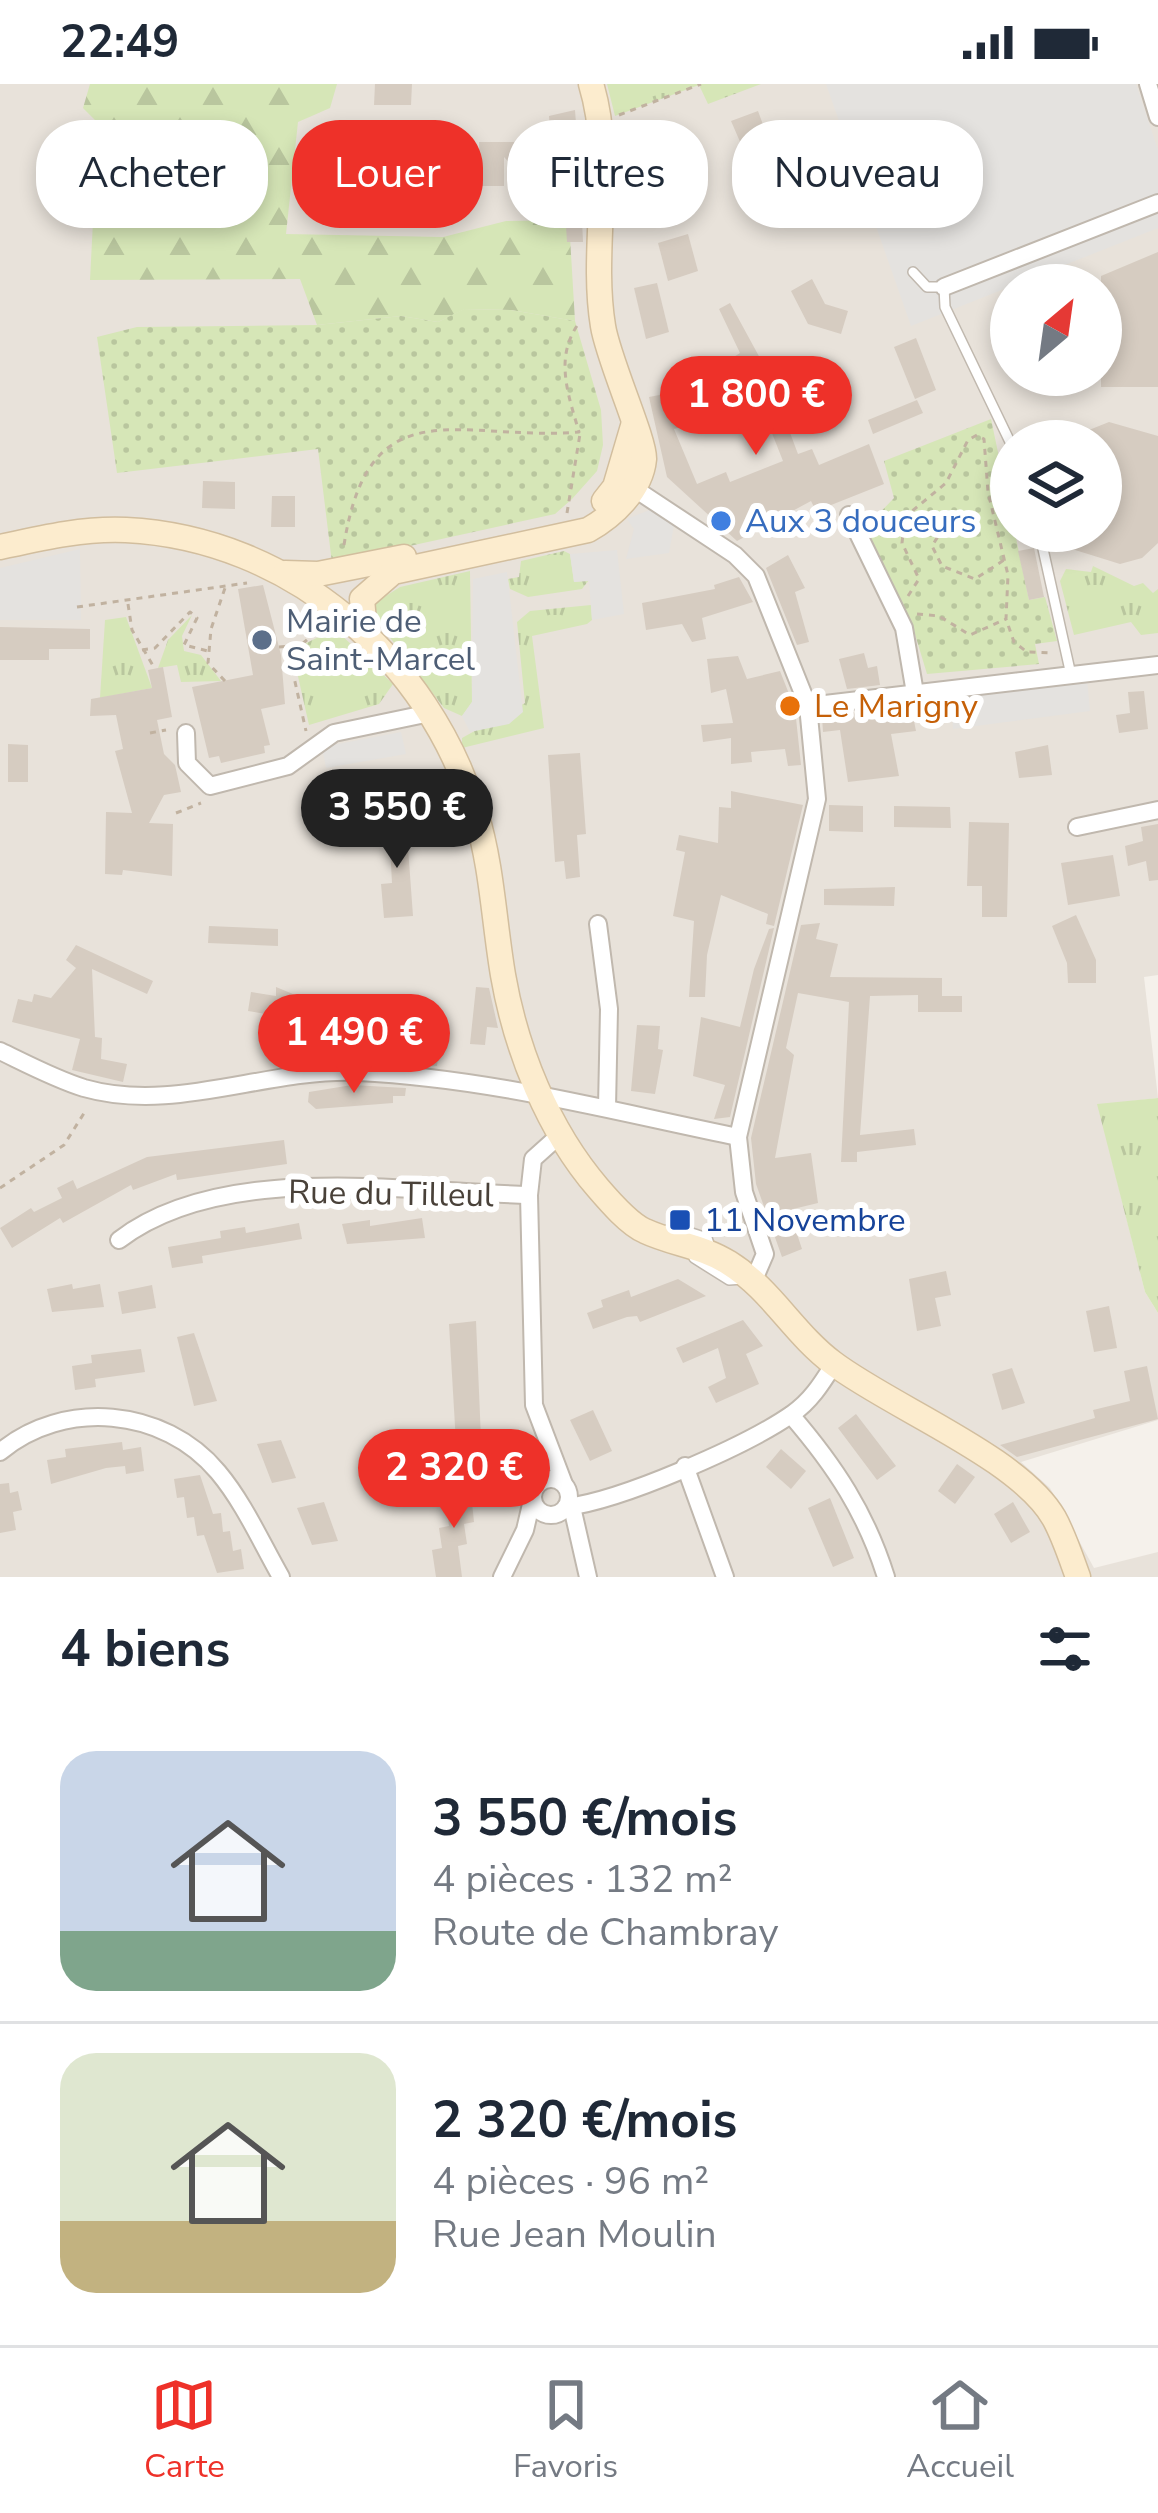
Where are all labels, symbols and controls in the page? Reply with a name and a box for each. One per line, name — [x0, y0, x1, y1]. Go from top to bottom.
text: 22:49 — [60, 12, 179, 73]
chip: Acheter — [36, 120, 268, 228]
chip: Louer — [292, 120, 483, 228]
chip: Filtres — [507, 120, 708, 228]
chip: Nouveau — [732, 120, 983, 228]
north arrow — [990, 264, 1122, 396]
map controls — [990, 264, 1122, 552]
pin: 1 800 € — [645, 356, 867, 458]
text: 1 800 € — [687, 368, 825, 421]
button: layers — [990, 420, 1122, 552]
place label: Aux 3 douceurs — [745, 499, 976, 544]
marker: Aux 3 douceurs — [708, 508, 734, 534]
place label: Mairie de Saint-Marcel — [286, 599, 475, 682]
marker: Mairie de Saint-Marcel — [249, 627, 275, 653]
place label: Le Marigny — [814, 684, 978, 729]
marker: Le Marigny — [777, 693, 803, 719]
pin: 3 550 € — [286, 769, 508, 871]
text: 3 550 € — [328, 781, 466, 834]
pin: 1 490 € — [243, 994, 465, 1096]
text: 1 490 € — [285, 1006, 423, 1059]
street label: Rue du Tilleul — [288, 1170, 494, 1218]
place label: 11 Novembre — [704, 1198, 906, 1243]
marker: 11 Novembre — [667, 1207, 693, 1233]
pin: 2 320 € — [343, 1429, 565, 1531]
text: 2 320 € — [385, 1441, 523, 1494]
text: 4 biens — [60, 1614, 230, 1684]
icon: filters — [1032, 1616, 1098, 1682]
text: 3 550 €/mois — [432, 1783, 737, 1853]
icon: home — [156, 1799, 300, 1943]
text: 4 pièces · 132 m² — [432, 1853, 733, 1906]
text: Route de Chambray — [432, 1906, 778, 1959]
text: 2 320 €/mois — [432, 2085, 737, 2155]
icon: home — [156, 2101, 300, 2245]
text: 4 pièces · 96 m² — [432, 2155, 709, 2208]
text: Rue Jean Moulin — [432, 2208, 717, 2261]
tab: Carte — [144, 2372, 225, 2489]
tab: Favoris — [513, 2372, 618, 2489]
tab: Accueil — [906, 2372, 1014, 2489]

